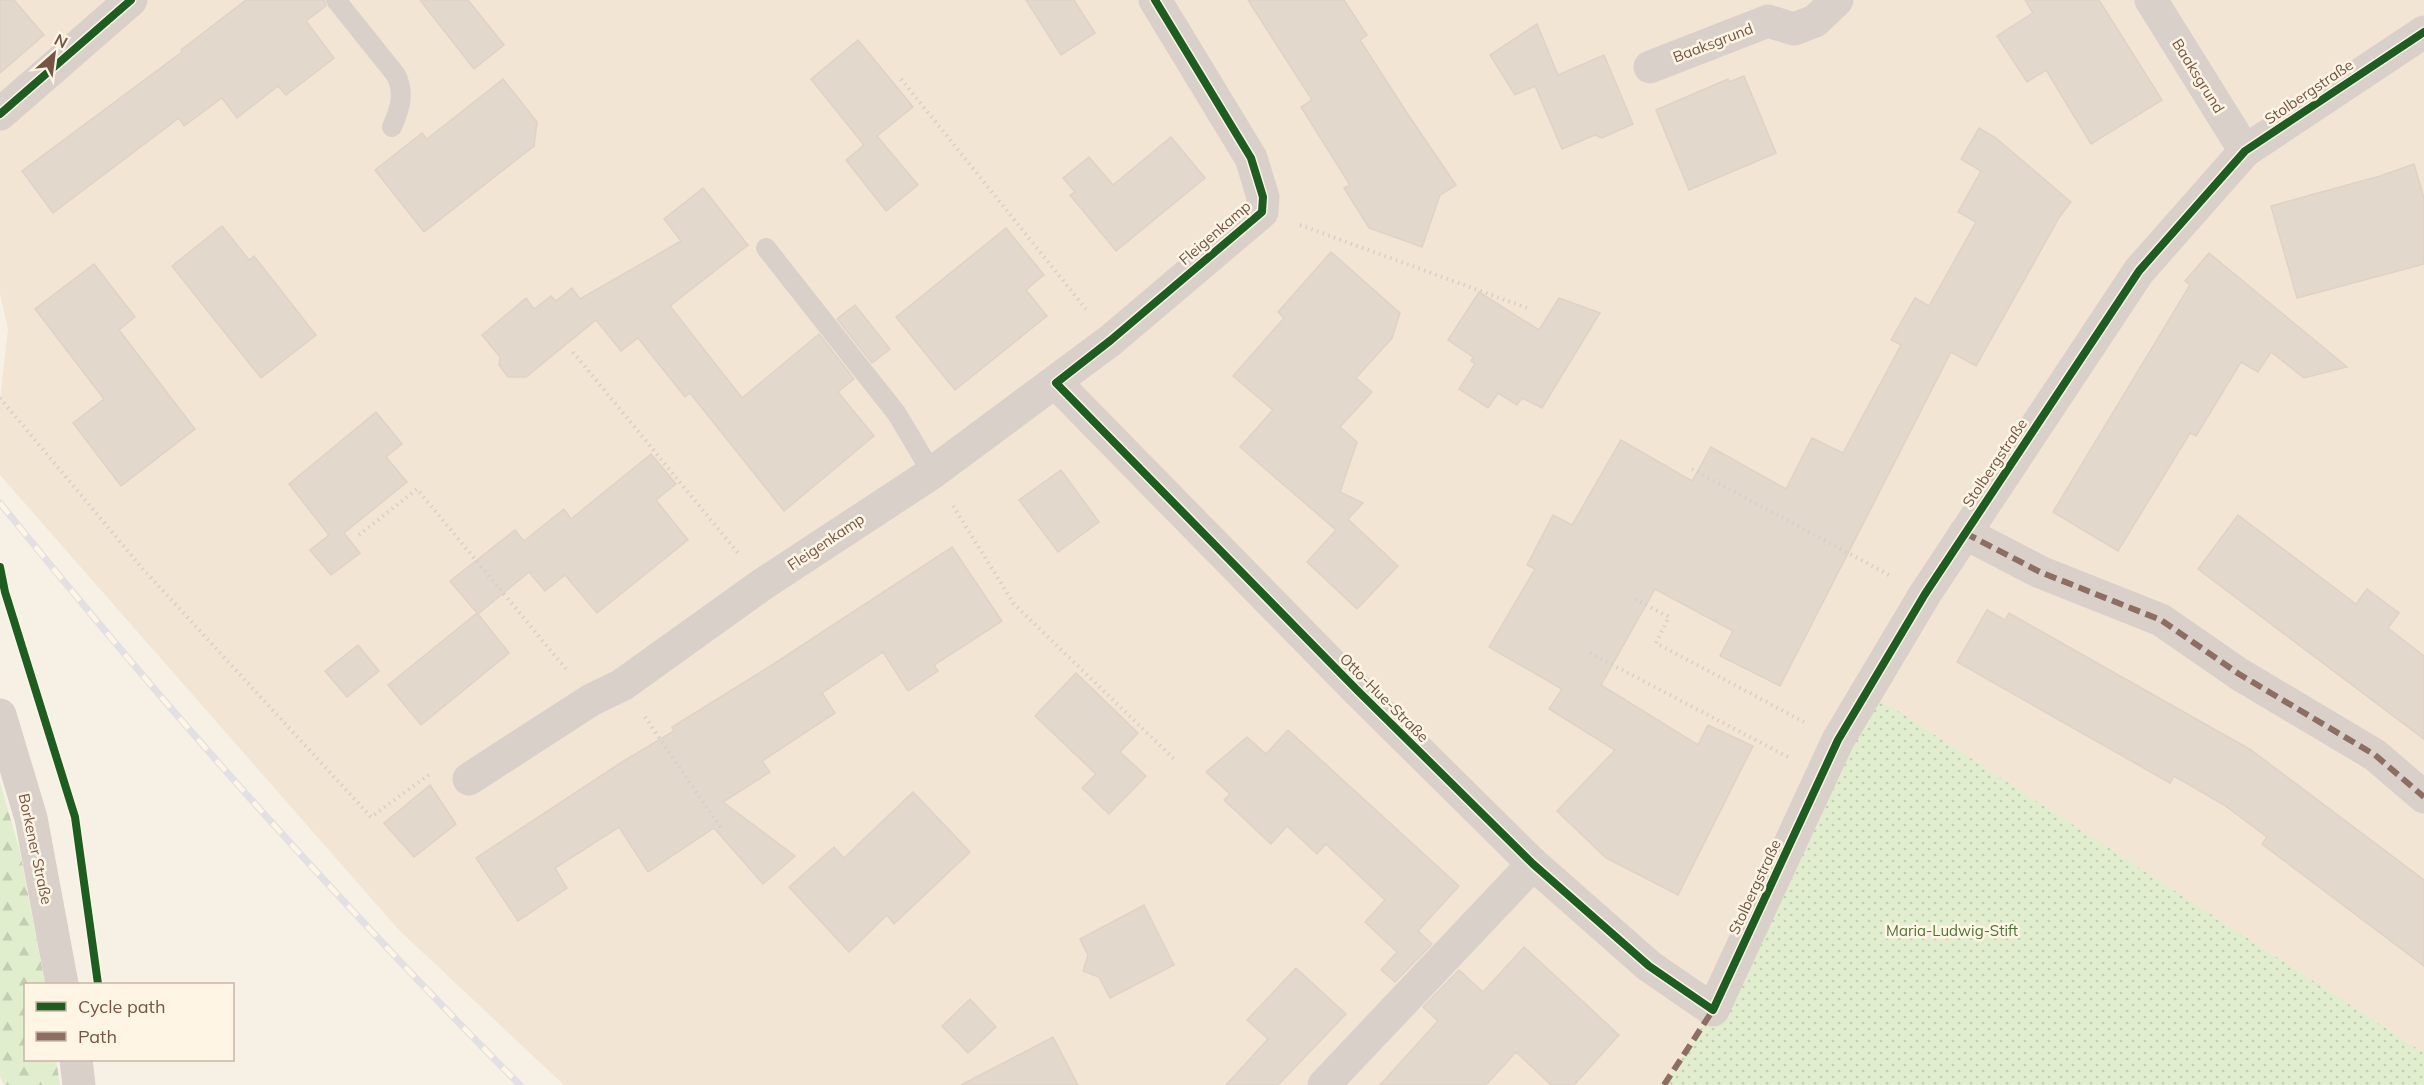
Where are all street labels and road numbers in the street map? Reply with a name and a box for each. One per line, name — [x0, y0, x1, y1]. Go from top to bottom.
street label: Baaksgrund — [1670, 19, 1756, 66]
street label: Baaksgrund — [2168, 35, 2229, 116]
street label: Stolbergstraße — [2261, 55, 2357, 128]
street label: Fleigenkamp — [1175, 196, 1254, 269]
street label: Stolbergstraße — [1958, 415, 2031, 511]
street label: Fleigenkamp — [784, 509, 868, 574]
street label: Otto-Hue-Straße — [1336, 649, 1433, 746]
street label: Borkener Straße — [14, 792, 57, 906]
street label: Stolbergstraße — [1724, 836, 1785, 937]

